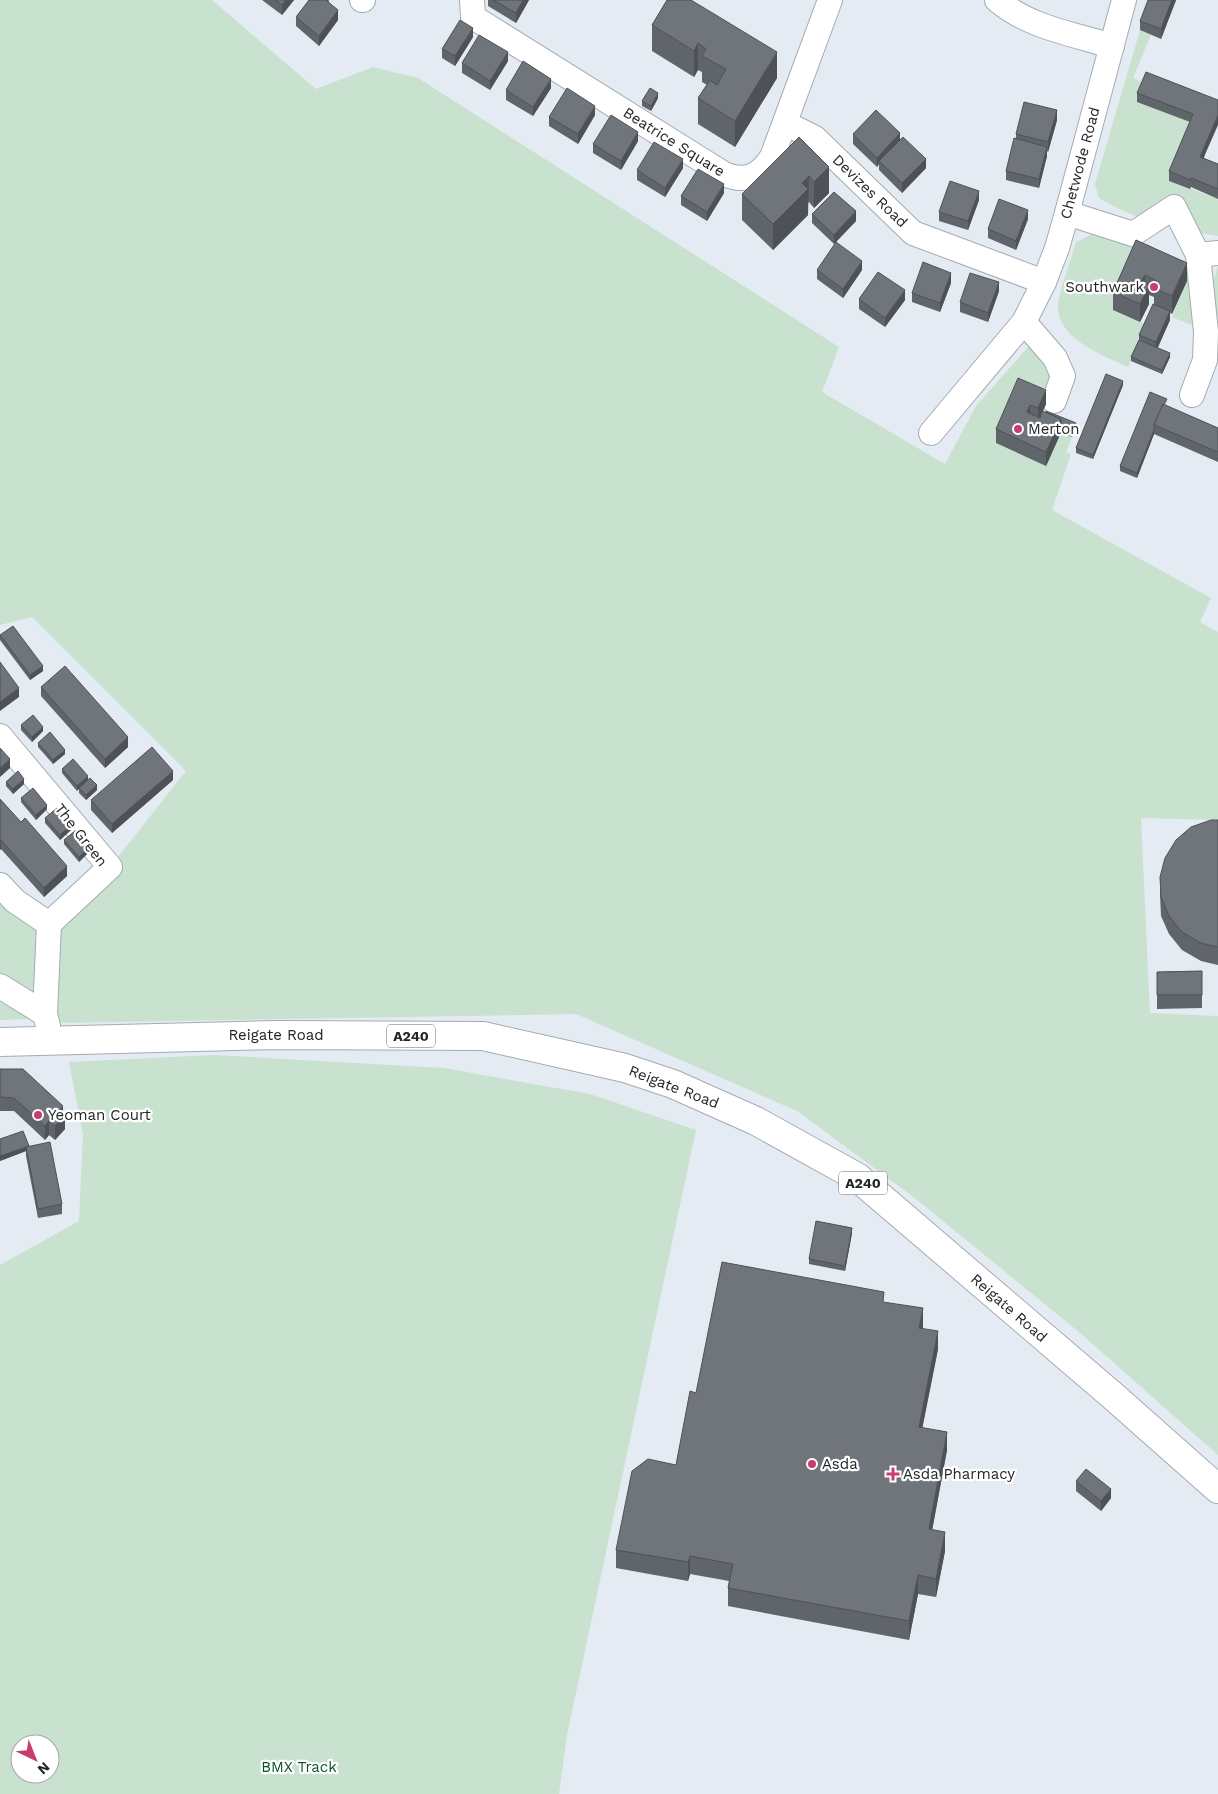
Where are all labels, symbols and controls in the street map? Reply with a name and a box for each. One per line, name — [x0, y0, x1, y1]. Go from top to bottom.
street label: Beatrice Square — [620, 103, 728, 181]
street label: Chetwode Road — [1056, 105, 1104, 221]
street label: Devizes Road — [829, 151, 911, 231]
place label: Southwark — [1065, 278, 1144, 296]
marker: Southwark — [1148, 281, 1160, 293]
place label: Merton — [1028, 420, 1080, 438]
marker: Merton — [1012, 423, 1024, 435]
street label: The Green — [51, 800, 111, 870]
road number: A240 — [387, 1024, 435, 1048]
street label: Reigate Road — [228, 1026, 324, 1044]
street label: Reigate Road — [626, 1062, 722, 1112]
place label: Yeoman Court — [48, 1106, 152, 1124]
marker: Yeoman Court — [32, 1109, 44, 1121]
road number: A240 — [839, 1172, 887, 1194]
street label: Reigate Road — [967, 1270, 1051, 1346]
place label: Asda — [822, 1455, 858, 1473]
marker: Asda — [806, 1458, 818, 1470]
place label: Asda Pharmacy — [903, 1465, 1015, 1483]
marker: Asda Pharmacy — [887, 1468, 899, 1480]
north arrow — [10, 1734, 60, 1784]
park label: BMX Track — [261, 1758, 337, 1776]
text: N — [35, 1759, 53, 1778]

